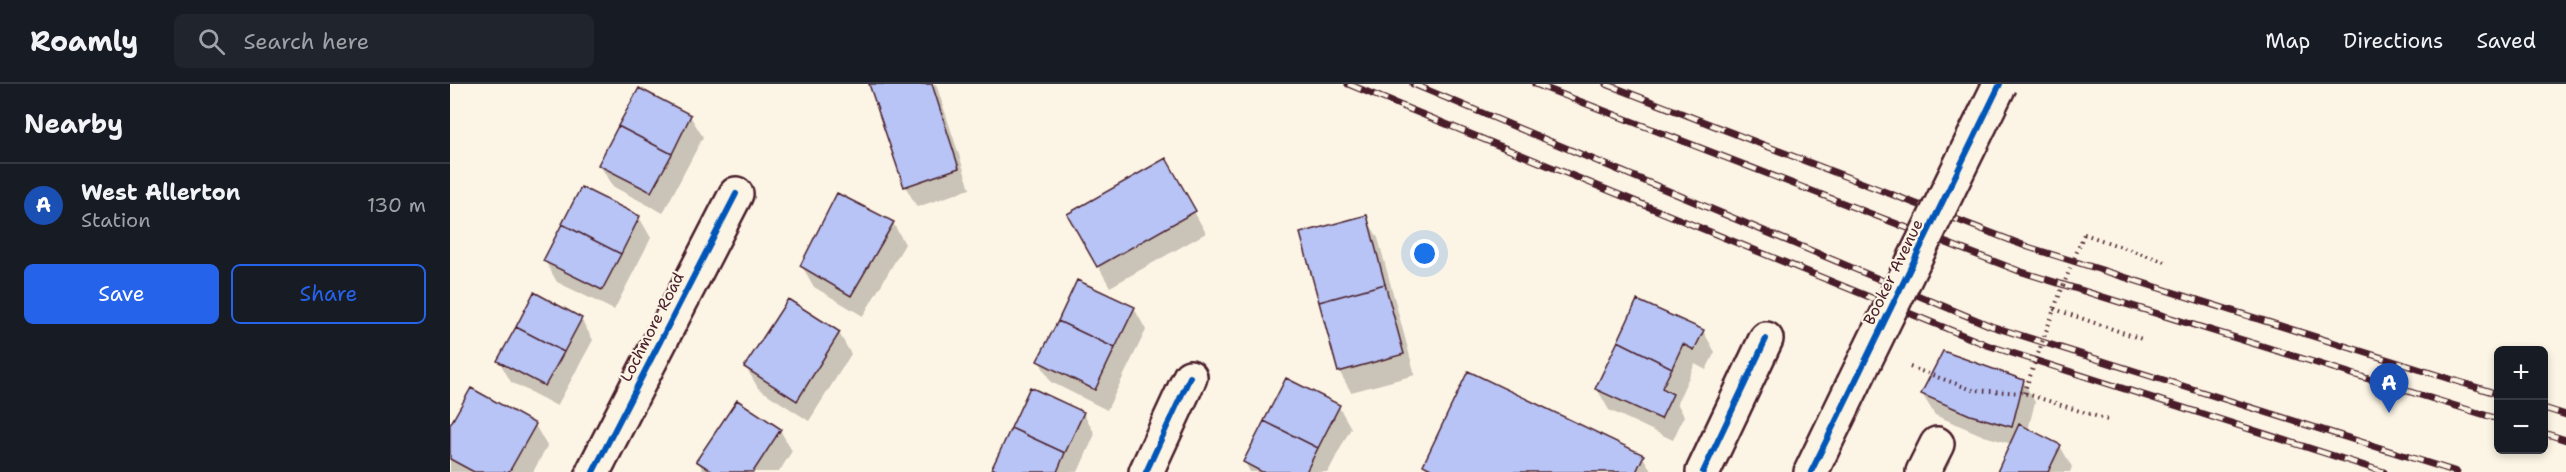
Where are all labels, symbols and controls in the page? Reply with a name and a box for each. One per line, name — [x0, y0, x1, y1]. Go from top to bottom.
search box — [174, 14, 594, 68]
text: Roamly — [30, 22, 138, 60]
icon: search — [195, 25, 228, 58]
text: Search here — [243, 27, 369, 56]
text: Map — [2265, 27, 2310, 55]
text: Directions — [2343, 27, 2443, 55]
text: Saved — [2476, 27, 2536, 55]
text: Nearby — [24, 106, 123, 141]
text: West Allerton — [81, 178, 240, 207]
text: A — [36, 192, 51, 218]
text: 130 m — [367, 192, 426, 218]
text: Station — [81, 207, 150, 233]
street label: Booker Avenue — [1858, 216, 1928, 328]
your location — [1410, 239, 1439, 268]
button: Save — [24, 264, 219, 324]
button: Share — [231, 264, 426, 324]
street label: Lochmore Road — [615, 269, 689, 385]
map controls — [2494, 346, 2548, 454]
button: + — [2494, 346, 2548, 400]
pin: A — [2370, 364, 2408, 413]
button: − — [2494, 400, 2548, 454]

